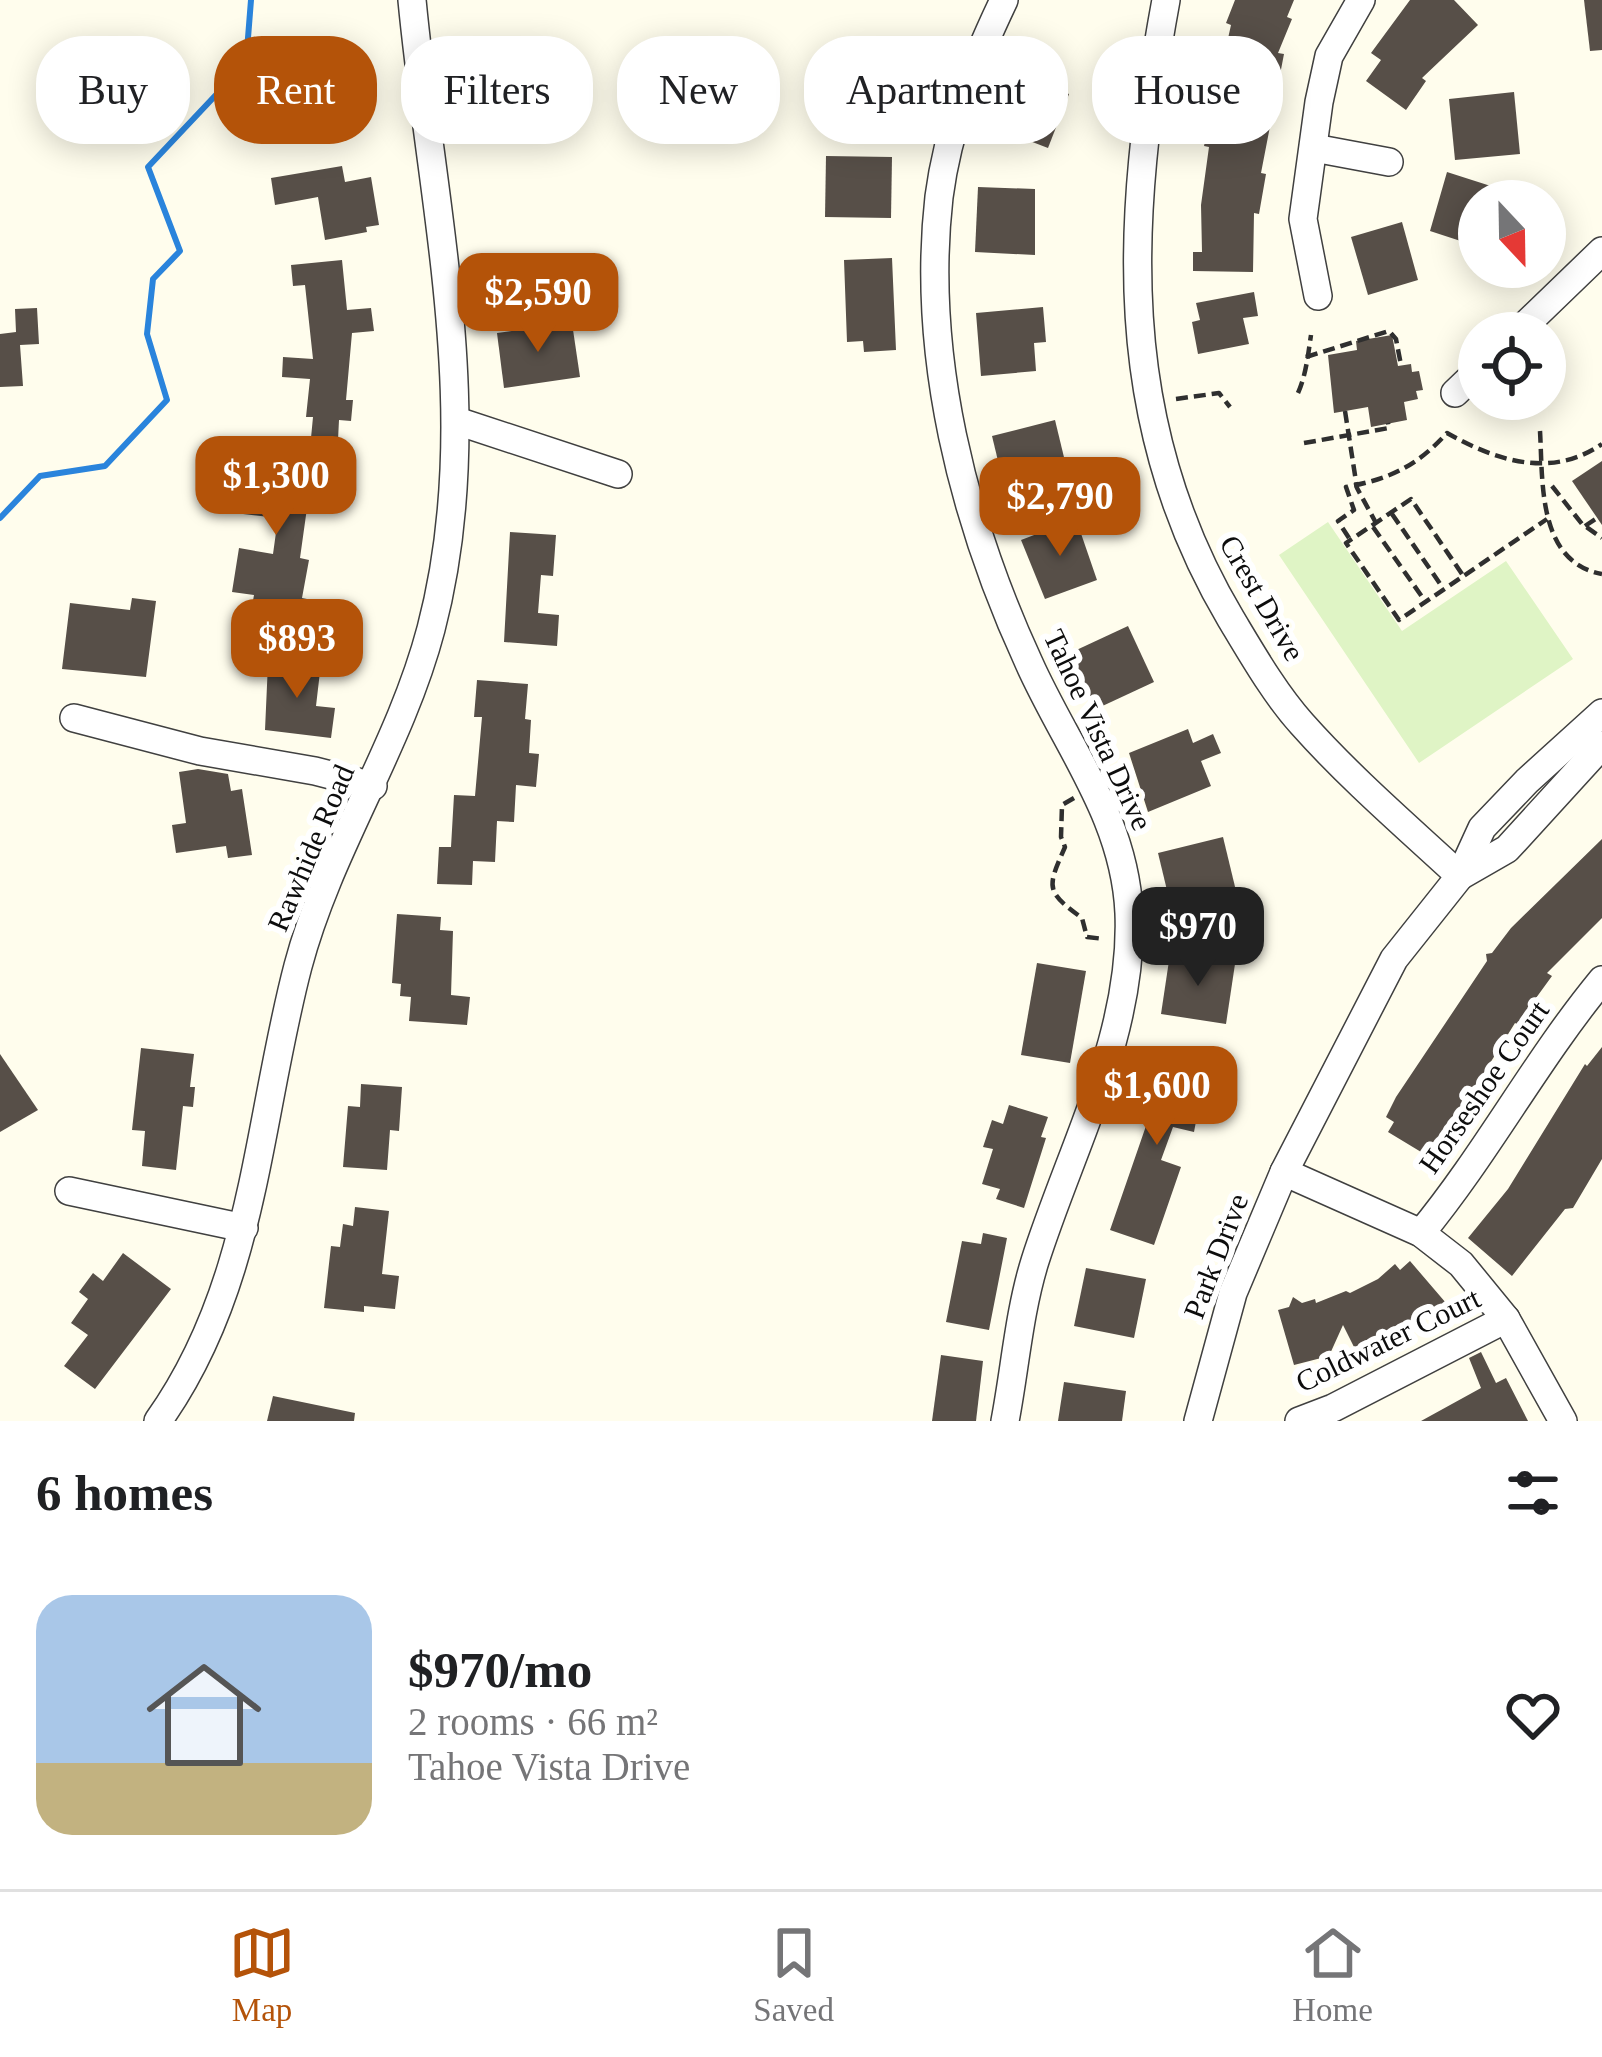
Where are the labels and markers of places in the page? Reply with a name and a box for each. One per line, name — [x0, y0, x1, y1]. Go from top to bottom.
pin: $2,590 — [440, 253, 636, 355]
pin: $1,300 — [178, 436, 374, 538]
pin: $2,790 — [962, 457, 1158, 559]
pin: $893 — [226, 599, 368, 701]
pin: $970 — [1127, 887, 1269, 989]
pin: $1,600 — [1059, 1046, 1255, 1148]

